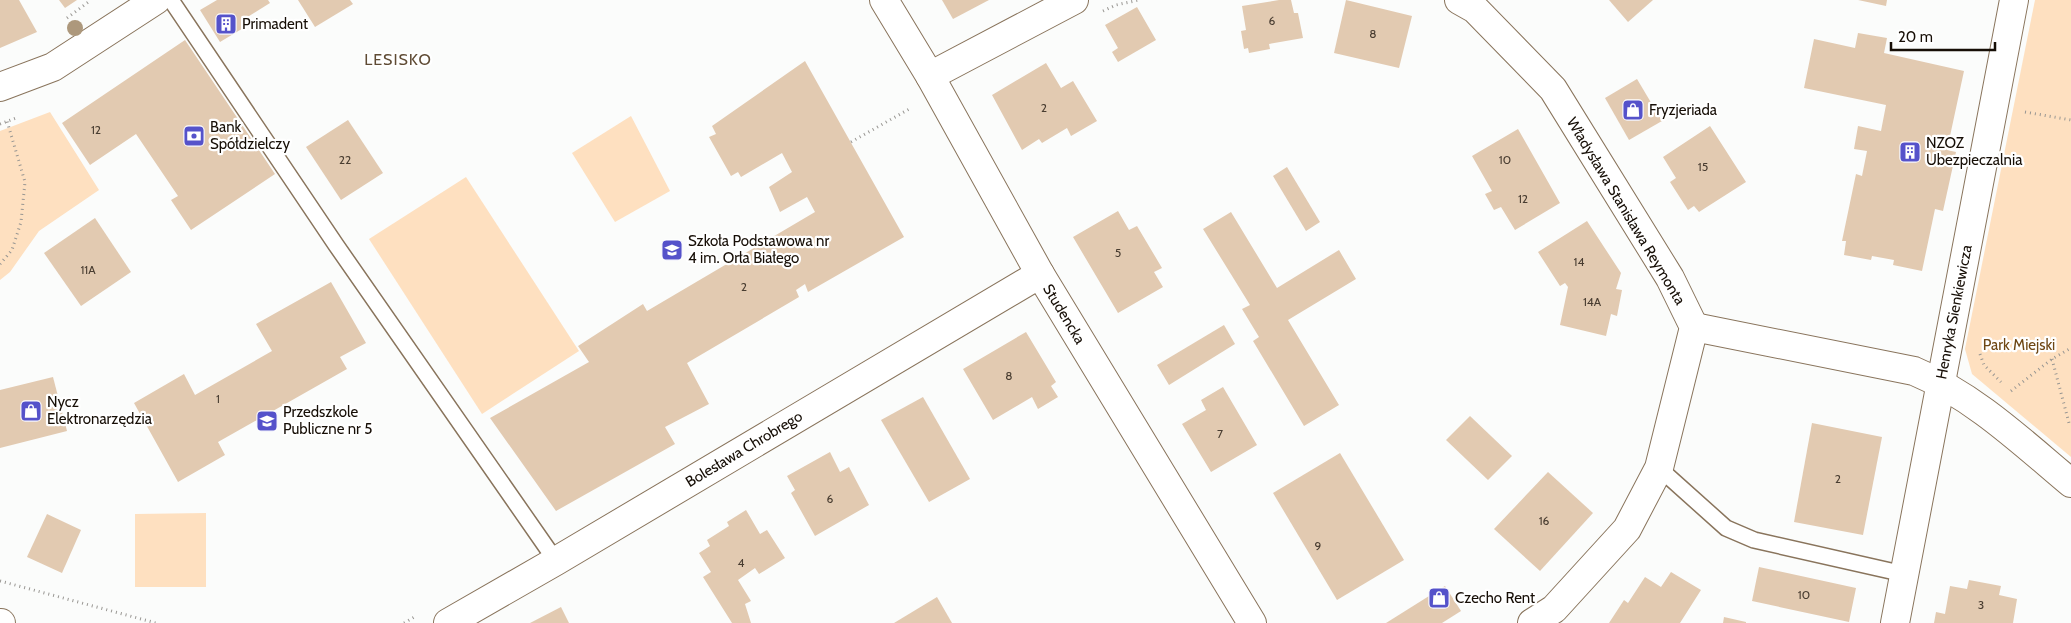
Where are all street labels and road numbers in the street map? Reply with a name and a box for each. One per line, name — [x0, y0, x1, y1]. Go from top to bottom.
street label: Władysława Stanisława Reymonta — [1563, 114, 1690, 309]
street label: Henryka Sienkiewicza — [1932, 242, 1976, 381]
street label: Studencka — [1039, 281, 1089, 348]
street label: Bolesława Chrobrego — [682, 407, 806, 491]

